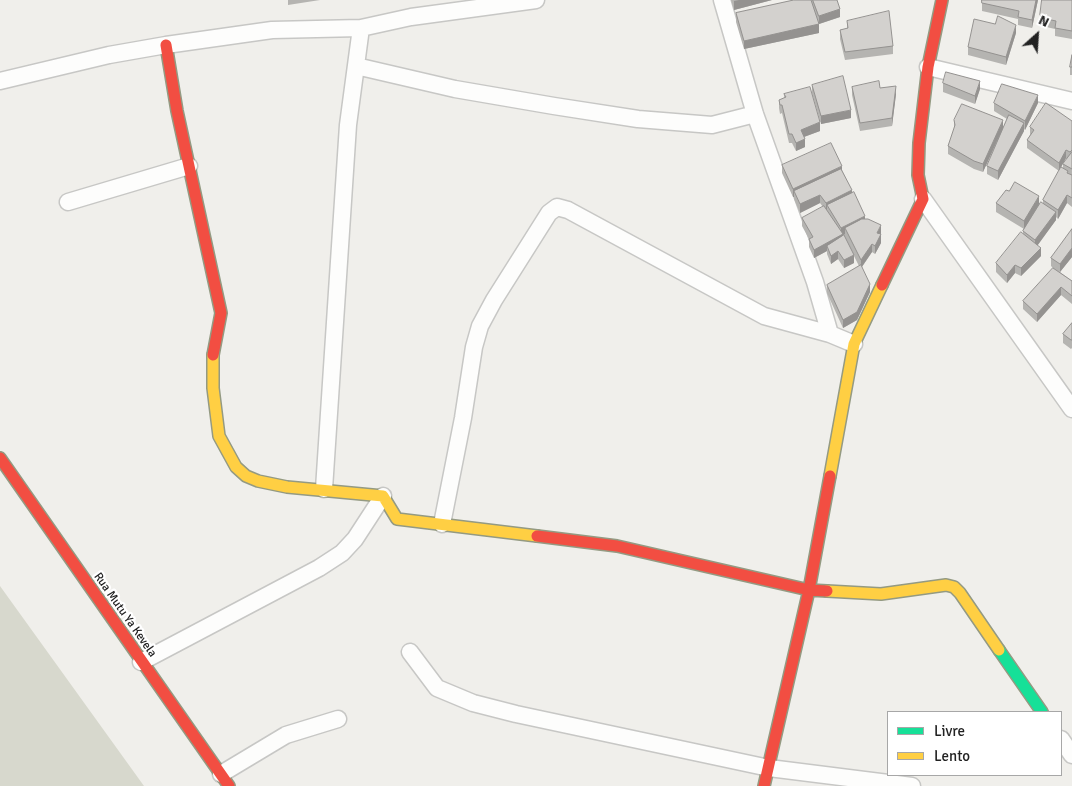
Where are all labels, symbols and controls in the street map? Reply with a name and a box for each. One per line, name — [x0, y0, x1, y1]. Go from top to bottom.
north arrow — [1012, 10, 1062, 60]
text: N — [1036, 11, 1052, 31]
street label: Rua Mutu Ya Kevela — [90, 570, 160, 660]
legend — [887, 711, 1062, 776]
text: Livre — [934, 722, 965, 740]
text: Lento — [934, 747, 970, 765]

